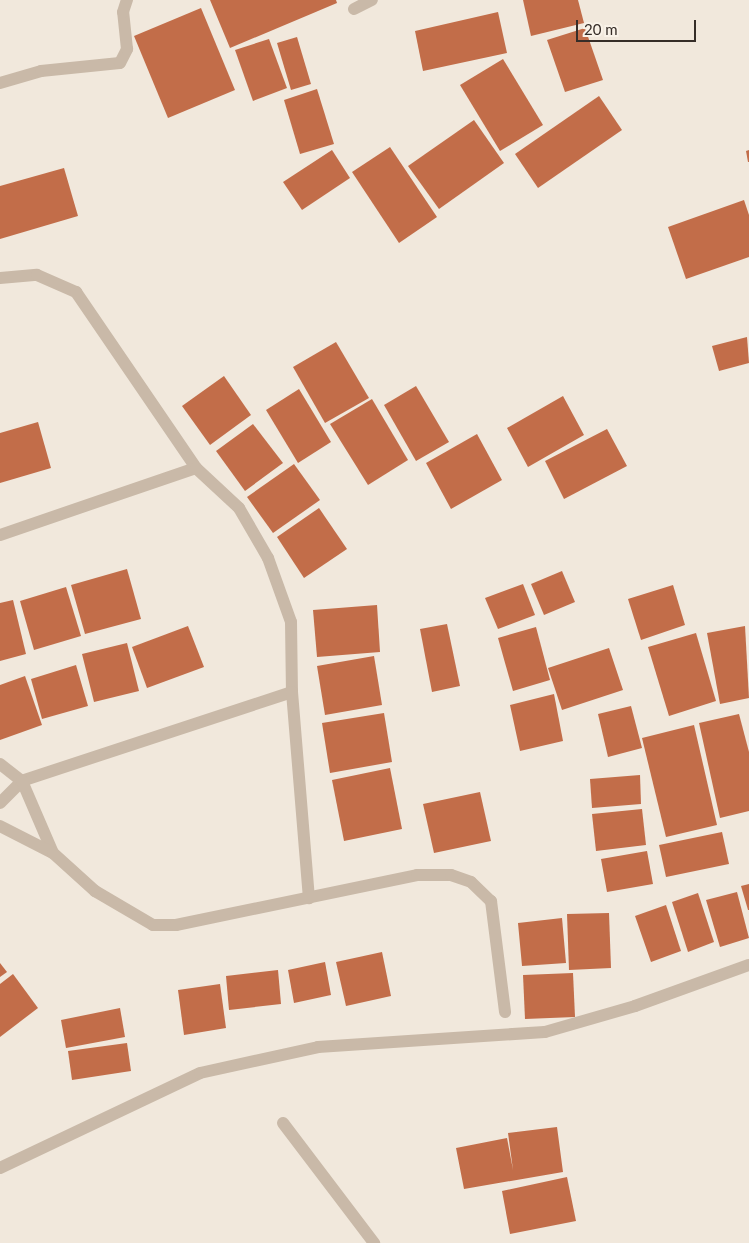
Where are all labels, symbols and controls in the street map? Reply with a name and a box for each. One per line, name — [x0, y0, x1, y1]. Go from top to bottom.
scale bar — [579, 10, 699, 42]
text: 20 m — [584, 20, 618, 38]

